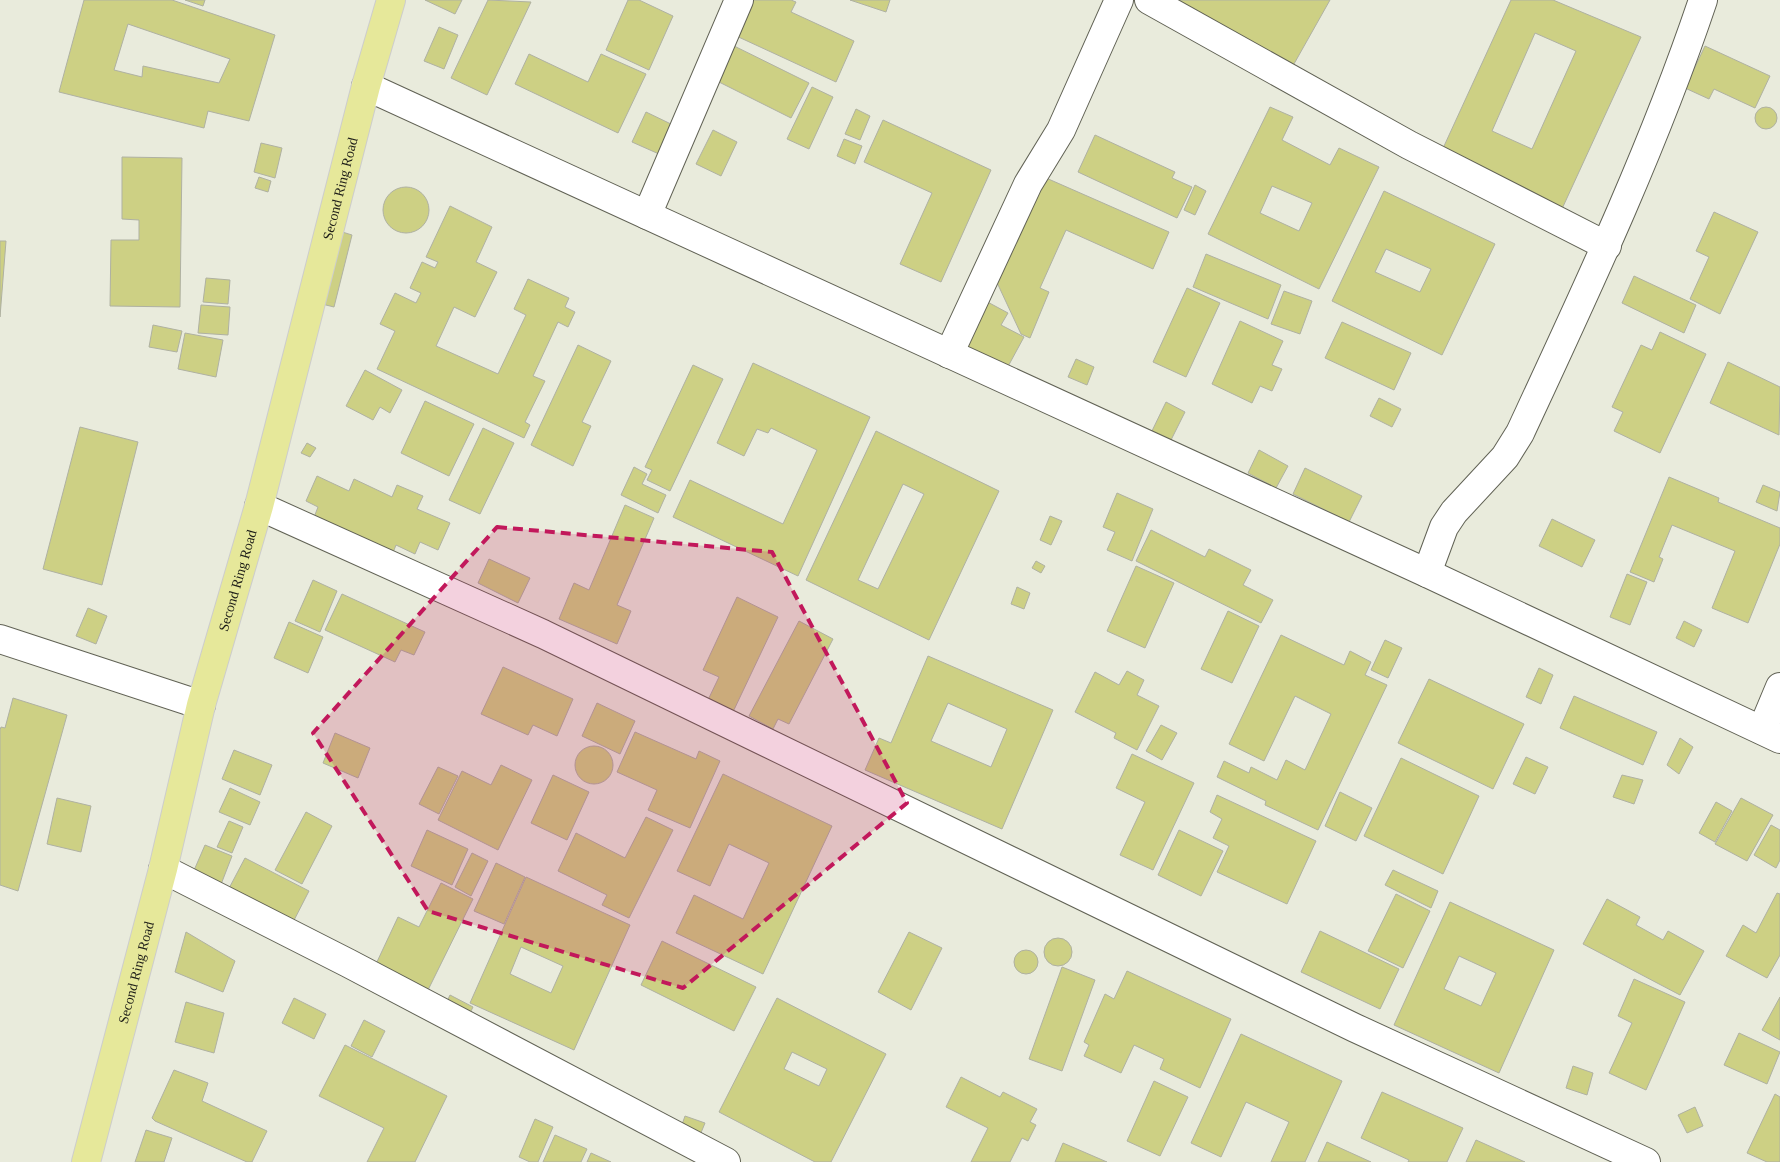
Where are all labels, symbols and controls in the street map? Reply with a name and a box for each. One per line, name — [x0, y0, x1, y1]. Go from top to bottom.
street label: Second Ring Road — [320, 136, 361, 242]
street label: Second Ring Road — [216, 528, 260, 633]
street label: Second Ring Road — [116, 920, 157, 1025]

